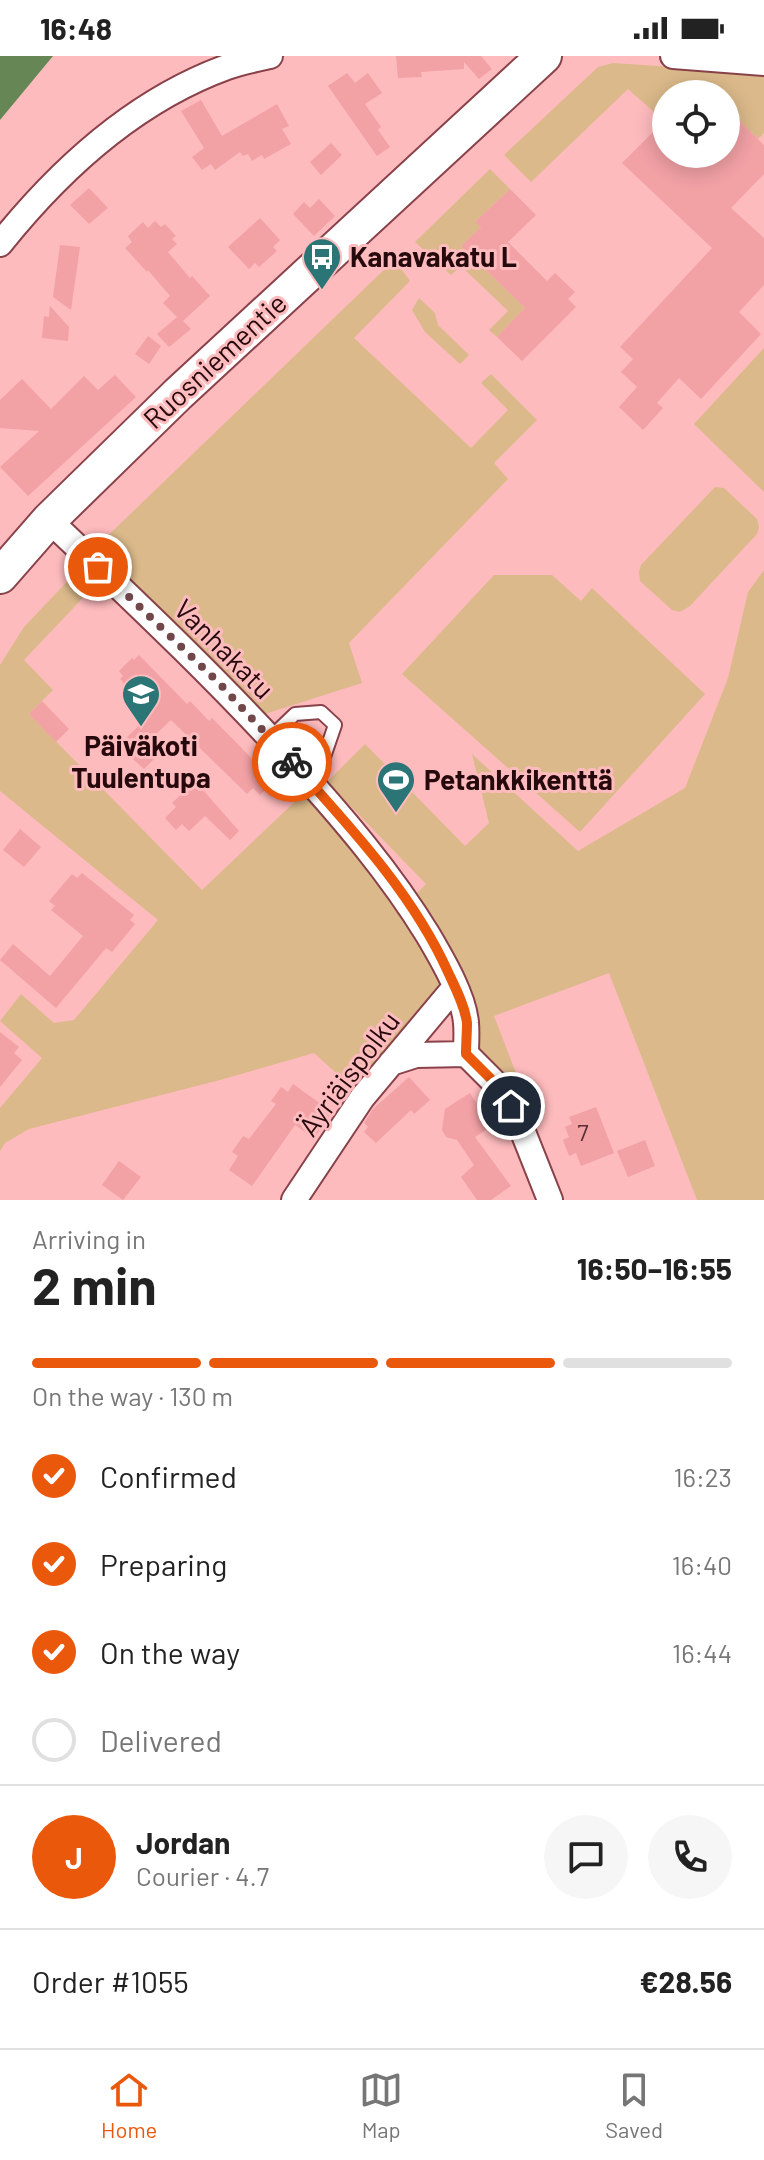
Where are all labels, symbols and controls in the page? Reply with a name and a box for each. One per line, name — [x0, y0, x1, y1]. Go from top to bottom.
text: 16:48 — [40, 10, 112, 46]
map controls — [652, 80, 740, 168]
button: locate — [652, 80, 740, 168]
bus stop icon: Kanavakatu L — [301, 236, 343, 291]
place label: Kanavakatu L — [350, 239, 517, 273]
street label: Ruosniementie — [136, 285, 293, 435]
pin — [64, 533, 132, 601]
icon: bag — [76, 545, 120, 589]
street label: Vanhakatu — [168, 591, 282, 705]
school or university icon: Päiväkoti Tuulentupa — [120, 673, 162, 728]
courier — [252, 722, 332, 802]
place label: Päiväkoti Tuulentupa — [71, 728, 211, 794]
icon: bike — [270, 740, 314, 784]
sports icon: Petankkikenttä — [375, 759, 417, 814]
place label: Petankkikenttä — [424, 762, 613, 796]
street label: Äyriäispolku — [290, 1004, 406, 1142]
pin — [477, 1072, 545, 1140]
icon: home — [489, 1084, 533, 1128]
house number: 7 — [577, 1117, 589, 1146]
text: Arriving in — [32, 1223, 146, 1254]
text: 16:50–16:55 — [577, 1250, 732, 1286]
text: 2 min — [32, 1253, 157, 1315]
text: On the way · 130 m — [32, 1380, 233, 1411]
icon: check — [32, 1454, 76, 1498]
text: Confirmed — [100, 1458, 237, 1494]
text: 16:23 — [674, 1461, 732, 1492]
icon: check — [32, 1542, 76, 1586]
text: Preparing — [100, 1546, 227, 1582]
text: 16:40 — [672, 1549, 732, 1580]
icon: check — [32, 1630, 76, 1674]
text: On the way — [100, 1634, 240, 1670]
text: 16:44 — [672, 1637, 732, 1668]
text: Delivered — [100, 1722, 222, 1758]
button: chat — [544, 1815, 628, 1899]
button: phone — [648, 1815, 732, 1899]
text: Jordan — [136, 1824, 231, 1860]
text: J — [65, 1839, 83, 1875]
text: Courier · 4.7 — [136, 1860, 269, 1891]
text: Order #1055 — [32, 1963, 189, 1999]
text: €28.56 — [640, 1963, 732, 1999]
tab: Home — [101, 2068, 157, 2142]
tab: Map — [359, 2068, 403, 2142]
tab: Saved — [605, 2068, 663, 2142]

